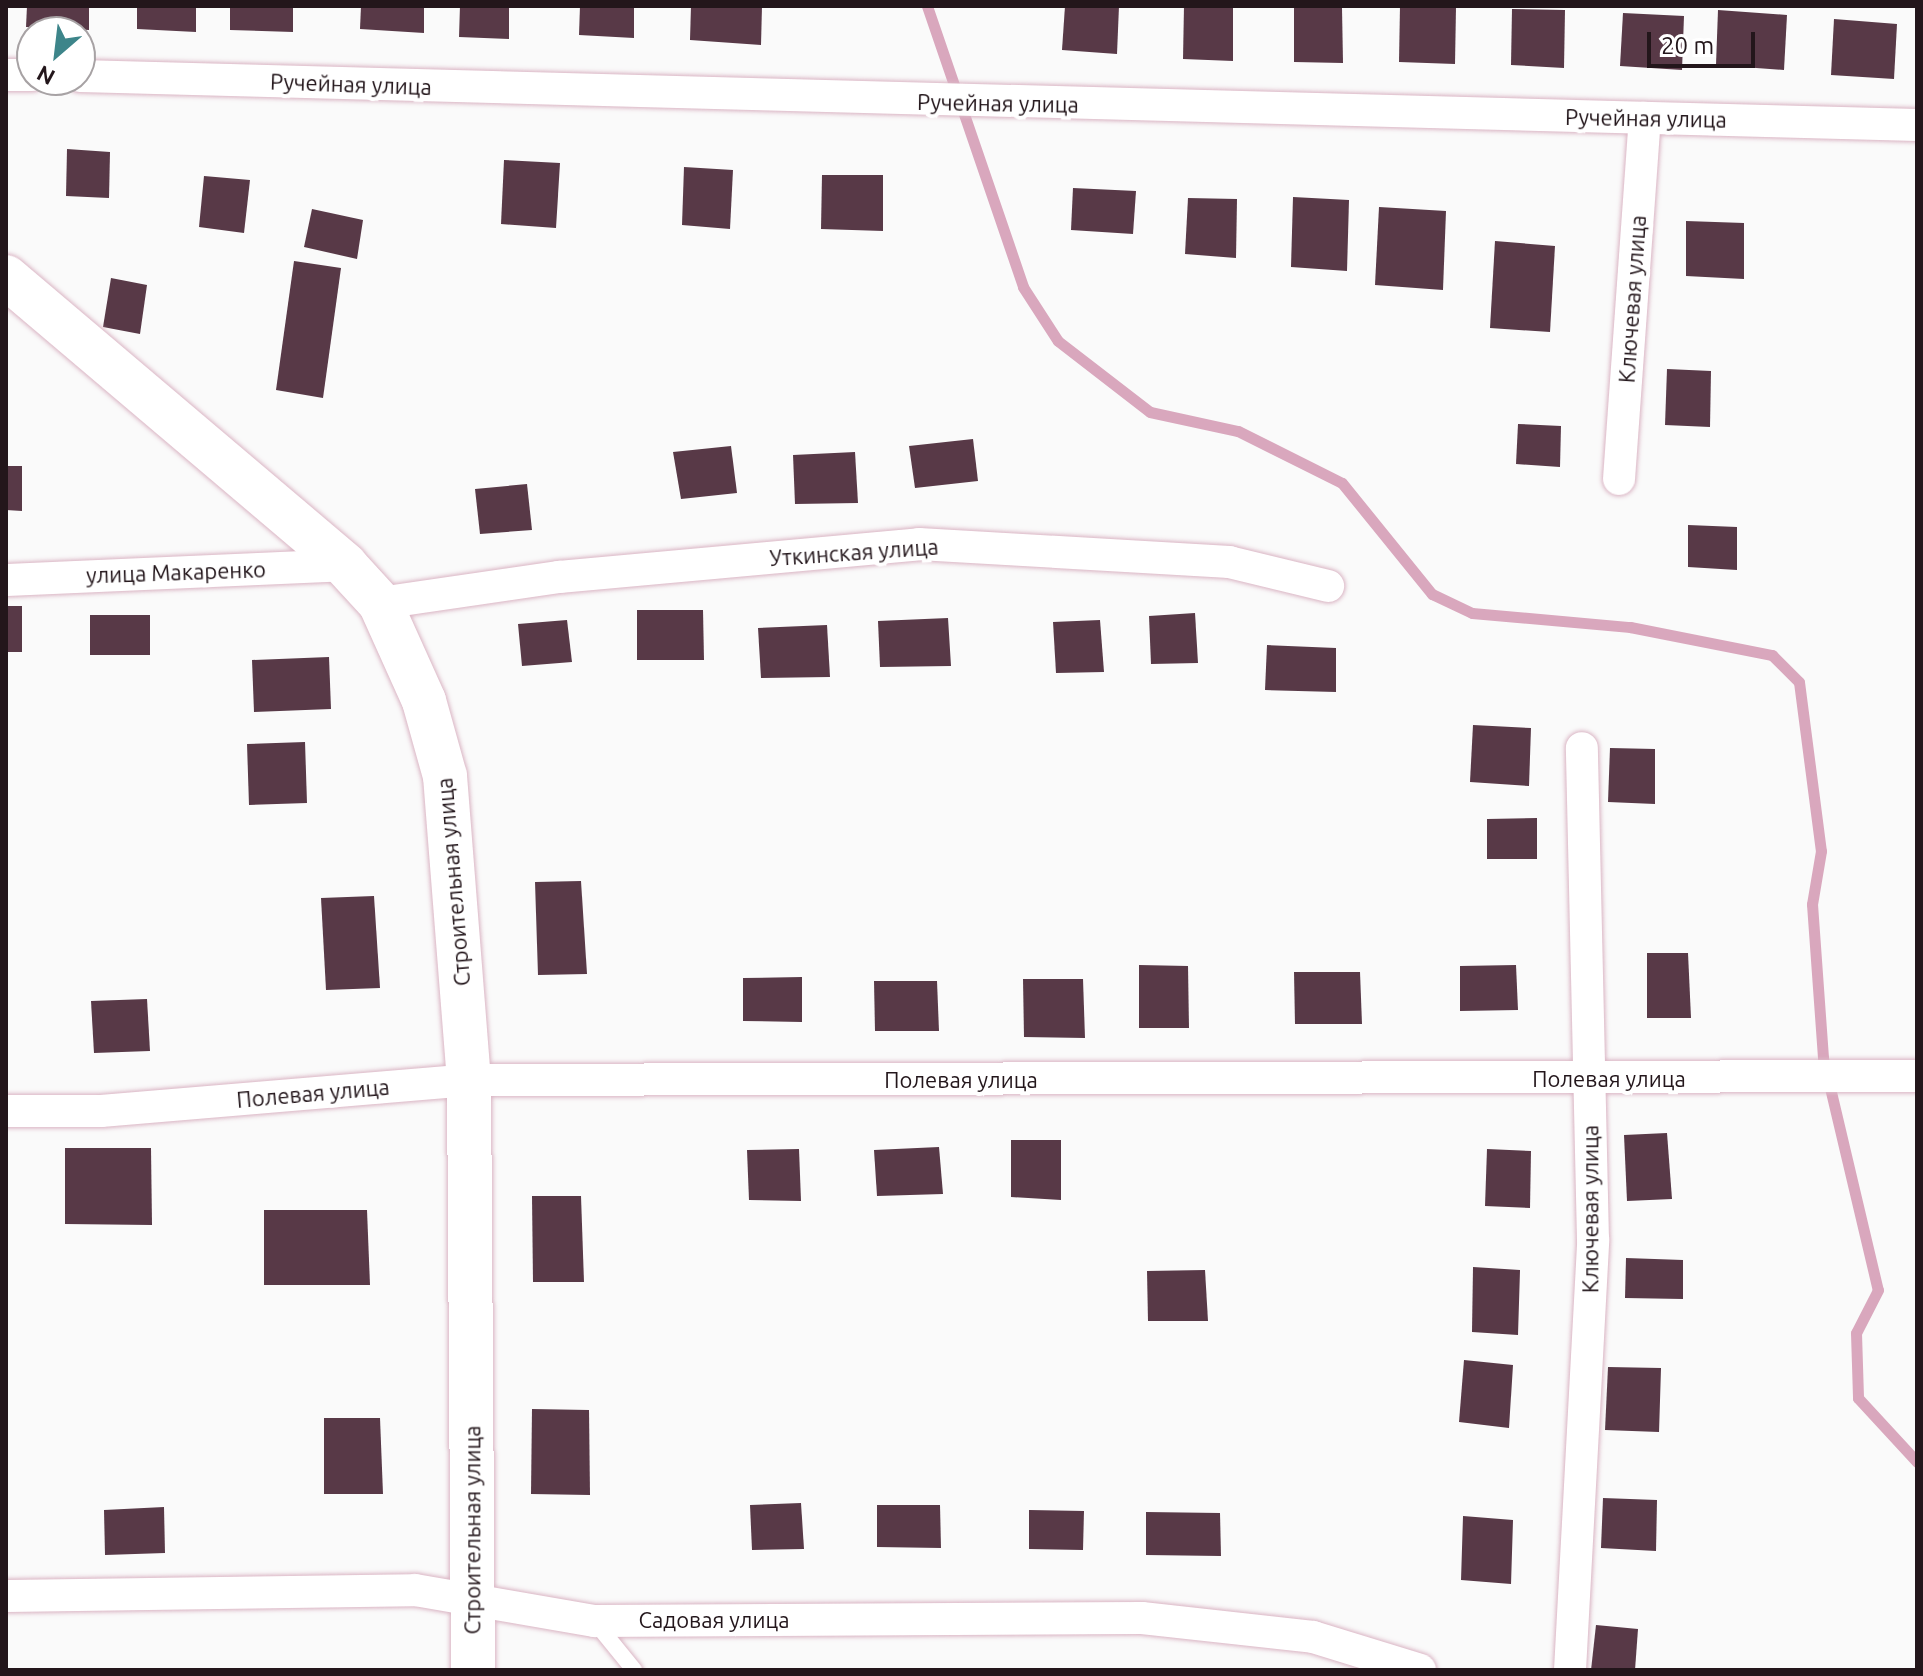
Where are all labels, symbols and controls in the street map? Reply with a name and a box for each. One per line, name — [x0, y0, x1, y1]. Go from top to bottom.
north arrow — [16, 16, 96, 96]
scale bar — [1651, 16, 1759, 66]
text: 20 m — [1661, 32, 1714, 59]
text: N — [32, 61, 59, 91]
street label: Ручейная улица — [270, 68, 432, 100]
street label: Ручейная улица — [917, 88, 1079, 118]
street label: Ручейная улица — [1565, 103, 1727, 133]
street label: Ключевая улица — [1613, 214, 1651, 384]
street label: Уткинская улица — [769, 533, 939, 571]
street label: улица Макаренко — [86, 556, 266, 588]
street label: Строительная улица — [431, 777, 475, 987]
street label: Полевая улица — [1532, 1066, 1686, 1092]
street label: Полевая улица — [884, 1067, 1038, 1093]
street label: Полевая улица — [235, 1073, 391, 1113]
street label: Ключевая улица — [1577, 1125, 1603, 1293]
street label: Строительная улица — [459, 1425, 485, 1635]
street label: Садовая улица — [638, 1607, 790, 1633]

